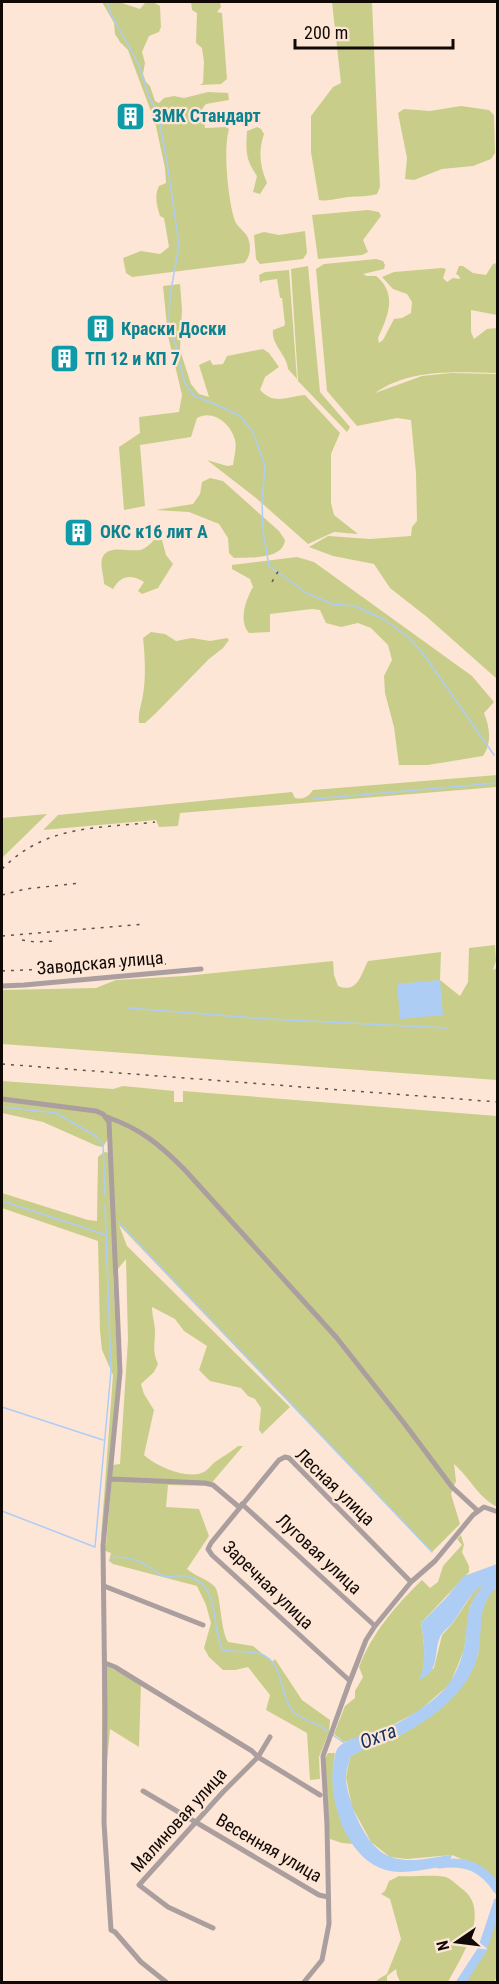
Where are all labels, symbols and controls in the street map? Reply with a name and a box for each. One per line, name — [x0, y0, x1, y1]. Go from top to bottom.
scale bar — [295, 12, 452, 50]
text: 200 m — [304, 22, 348, 43]
building icon: ЗМК Стандарт — [115, 100, 147, 132]
place label: ЗМК Стандарт — [152, 105, 261, 126]
building icon: Краски Доски — [84, 313, 116, 345]
place label: Краски Доски — [121, 318, 226, 339]
building icon: ТП 12 и КП 7 — [48, 343, 80, 375]
place label: ТП 12 и КП 7 — [85, 348, 180, 369]
building icon: ОКС к16 лит А — [63, 516, 95, 548]
place label: ОКС к16 лит А — [100, 521, 208, 542]
street label: Заводская улица — [36, 947, 164, 978]
street label: Лесная улица — [291, 1444, 379, 1530]
street label: Луговая улица — [273, 1509, 366, 1598]
street label: Заречная улица — [219, 1536, 318, 1633]
water label: Охта — [356, 1718, 400, 1754]
street label: Малиновая улица — [126, 1763, 231, 1876]
street label: Весенняя улица — [213, 1809, 326, 1886]
north arrow — [427, 1912, 487, 1972]
text: N — [433, 1938, 453, 1953]

